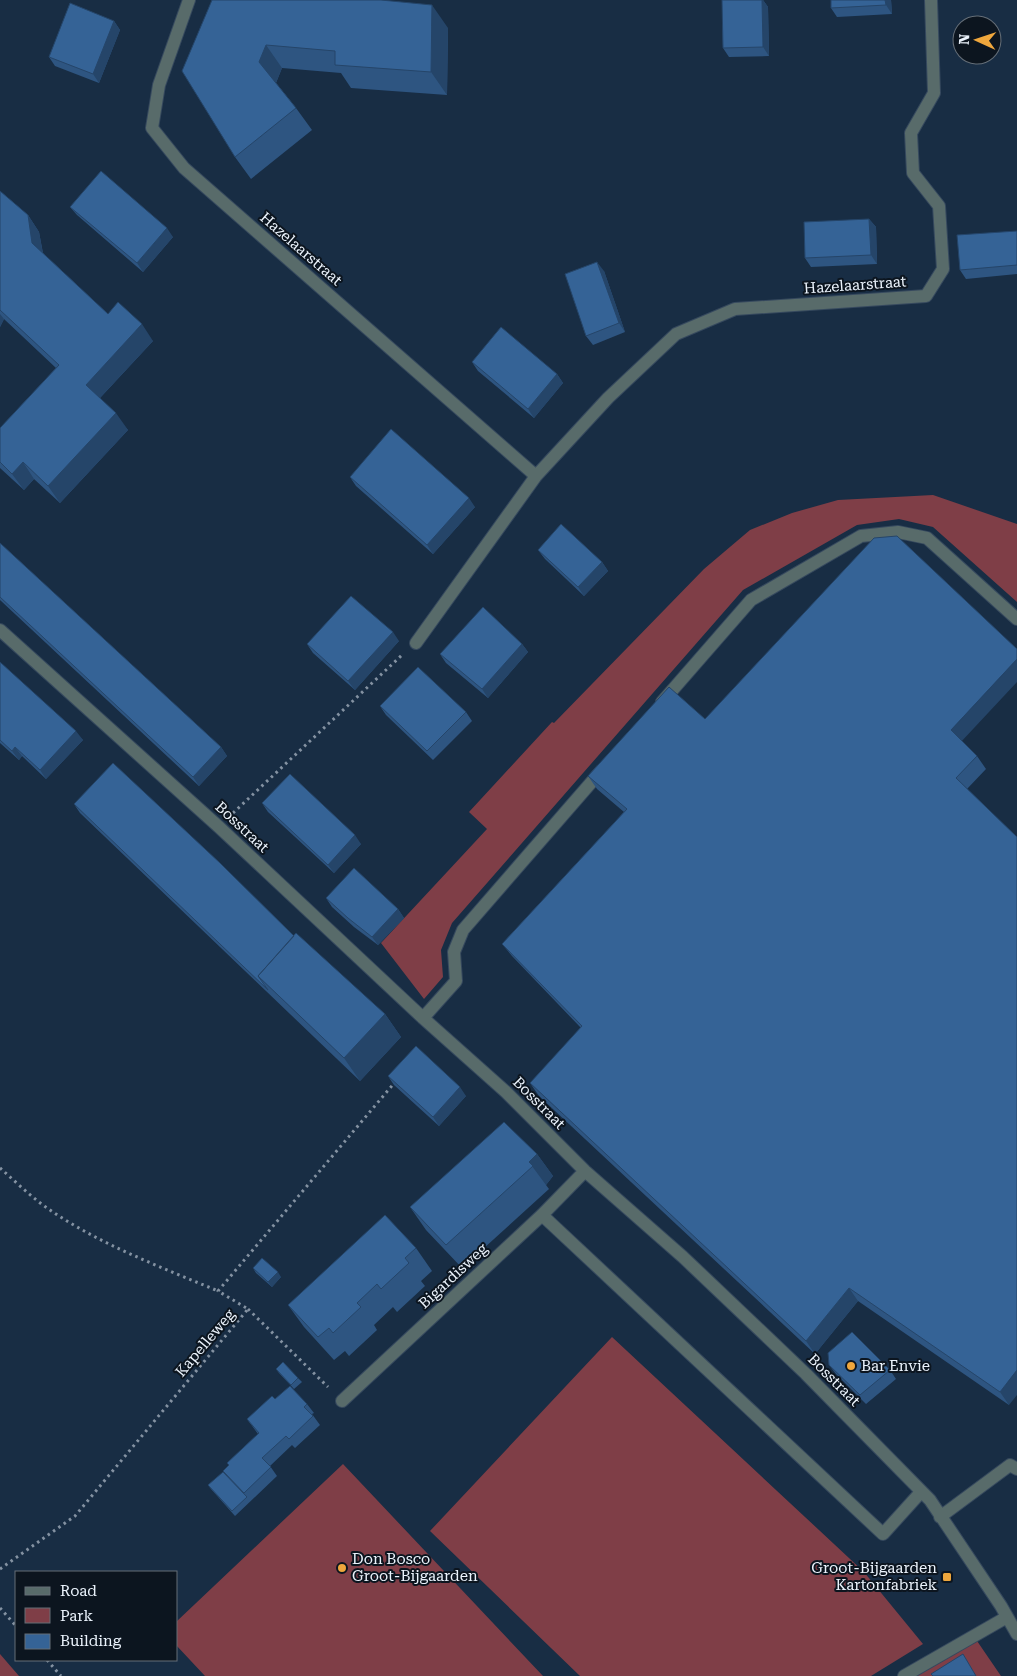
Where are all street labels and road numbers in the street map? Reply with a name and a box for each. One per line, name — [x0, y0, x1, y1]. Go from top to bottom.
street label: Hazelaarstraat — [256, 208, 346, 290]
street label: Hazelaarstraat — [803, 272, 907, 298]
street label: Bosstraat — [211, 798, 273, 857]
street label: Bosstraat — [509, 1073, 569, 1133]
street label: Bigardisweg — [415, 1239, 492, 1312]
street label: Kapelleweg — [171, 1305, 239, 1381]
street label: Bosstraat — [804, 1350, 864, 1410]

